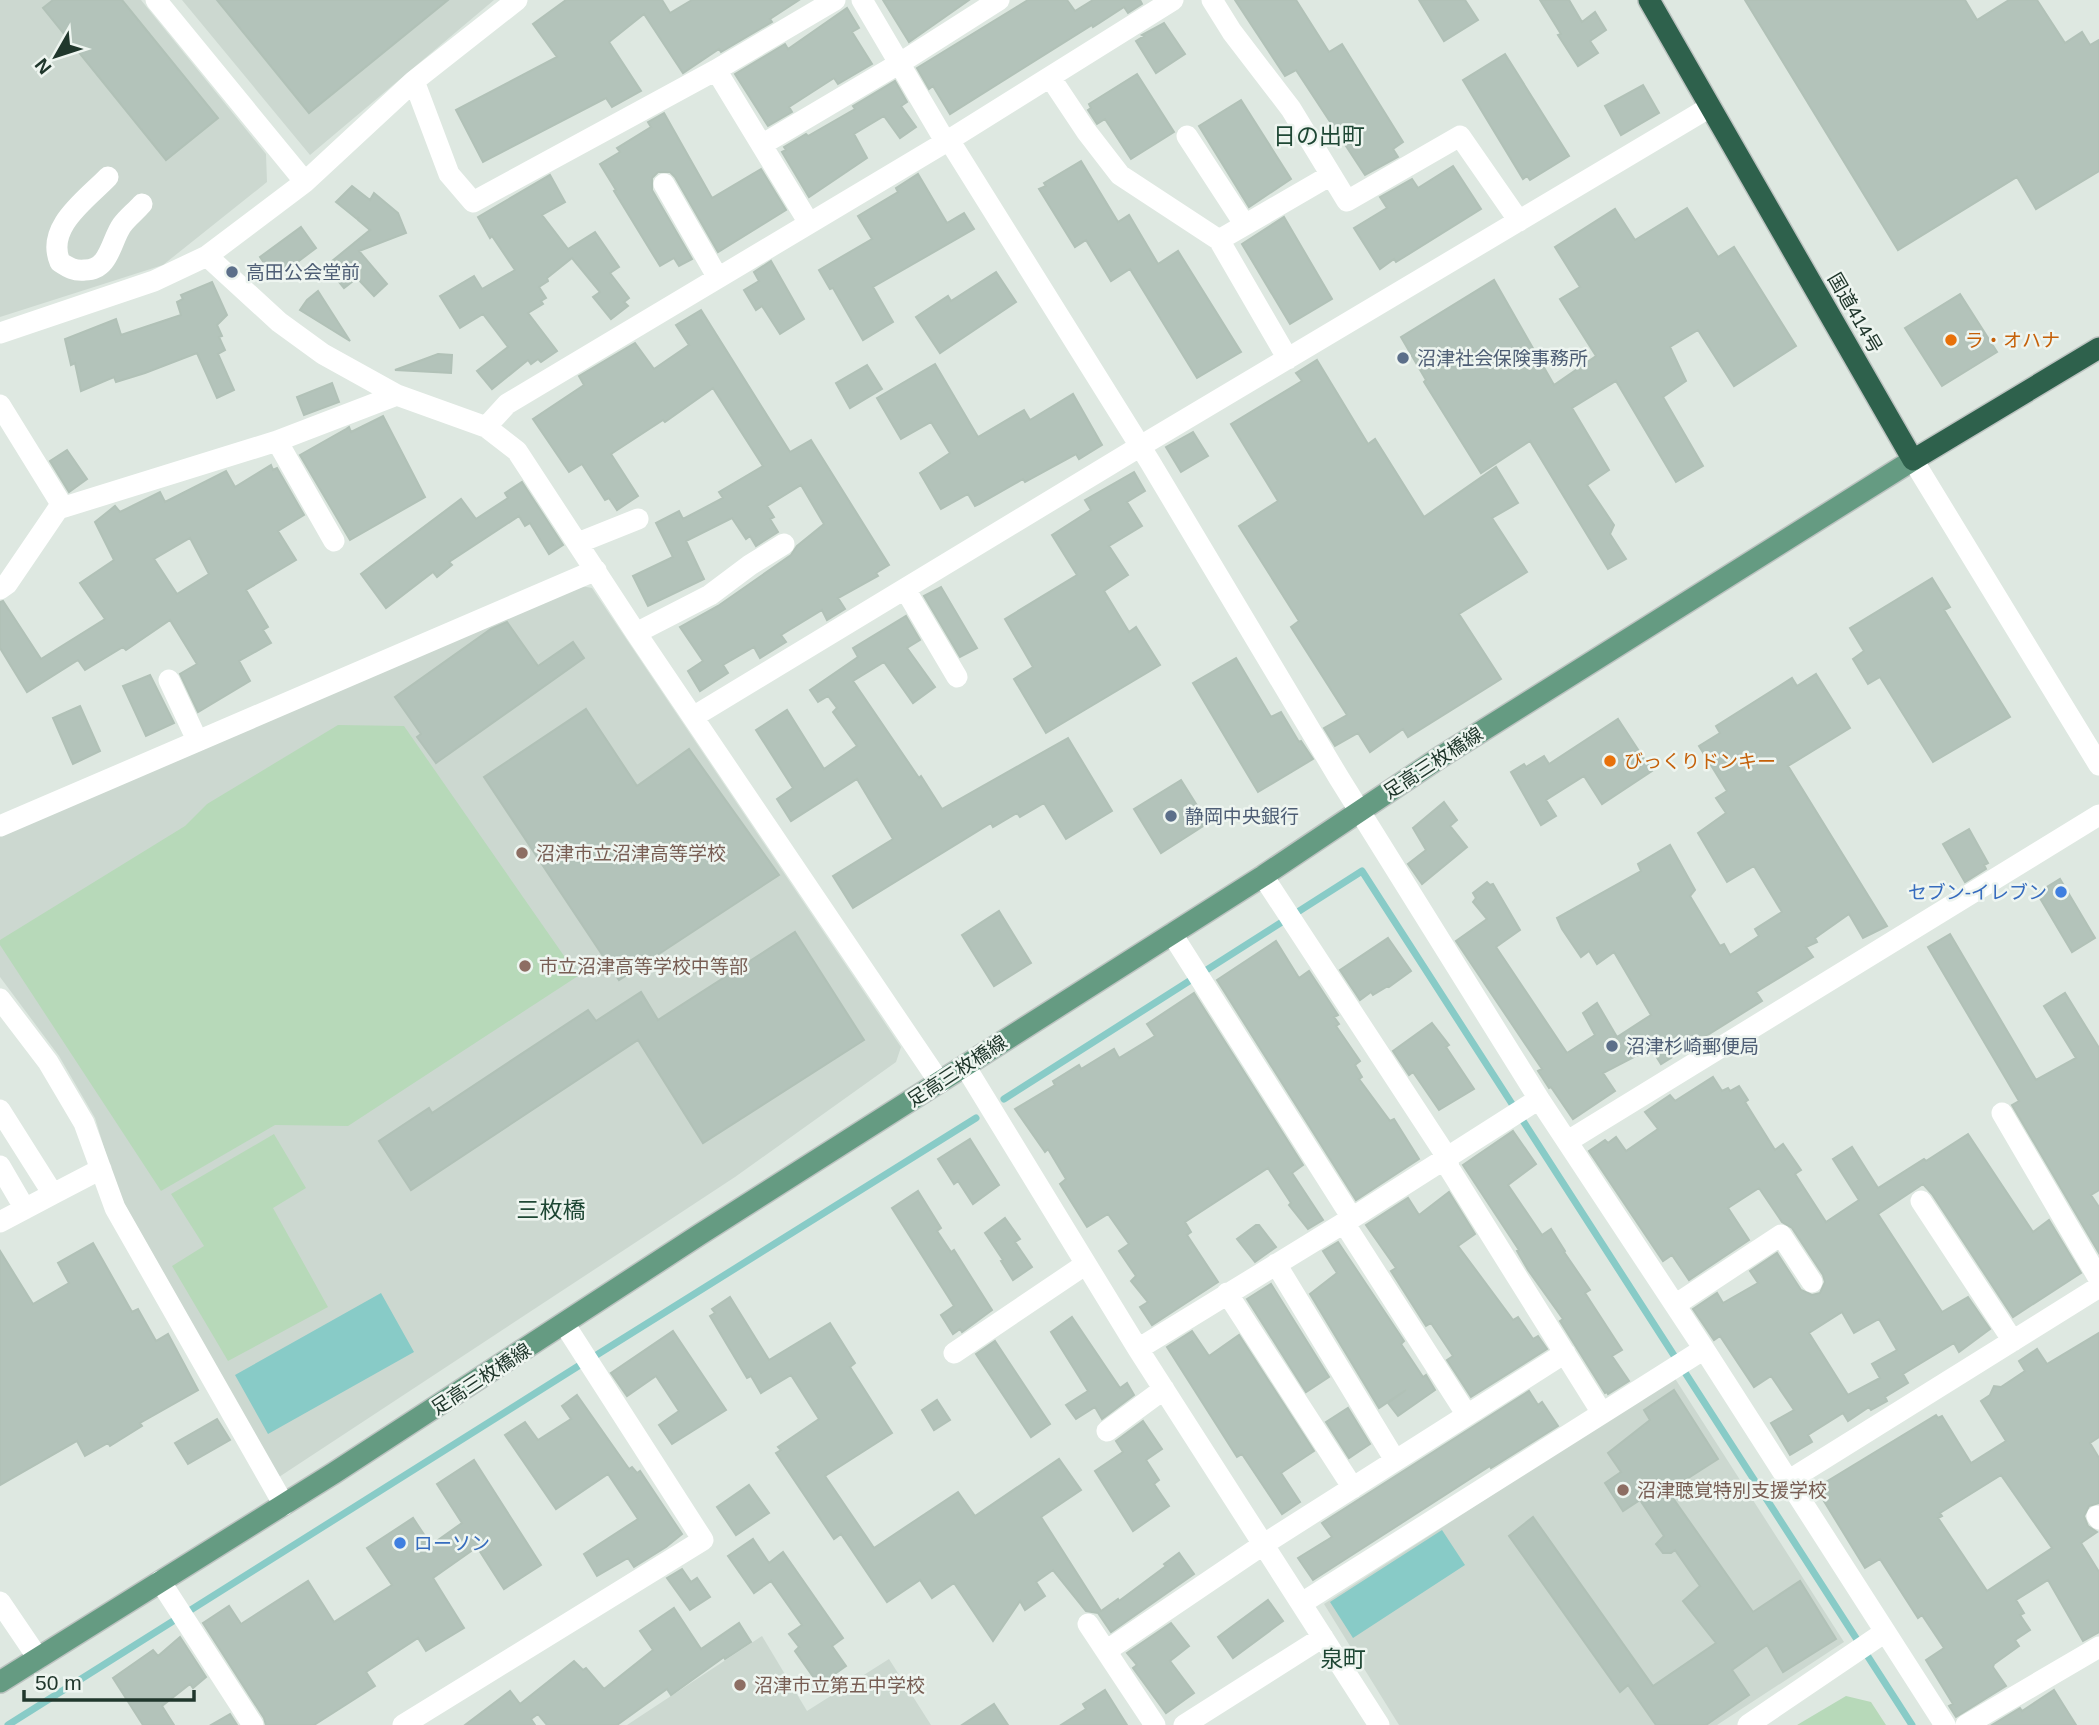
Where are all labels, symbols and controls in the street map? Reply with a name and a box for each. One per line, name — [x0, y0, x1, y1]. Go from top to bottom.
north arrow — [21, 21, 91, 91]
text: N — [31, 54, 56, 78]
district label: 日の出町 — [1273, 123, 1365, 149]
place label: 高田公会堂前 — [246, 262, 360, 283]
marker: 高田公会堂前 — [224, 264, 240, 280]
street label: 国道414号 — [1824, 269, 1886, 357]
place label: ラ・オハナ — [1965, 330, 2060, 351]
marker: ラ・オハナ — [1943, 332, 1959, 348]
place label: 沼津社会保険事務所 — [1417, 348, 1588, 369]
marker: 沼津社会保険事務所 — [1395, 350, 1411, 366]
street label: 足高三枚橋線 — [1379, 723, 1487, 803]
place label: びっくりドンキー — [1624, 751, 1776, 772]
marker: びっくりドンキー — [1602, 753, 1618, 769]
place label: 静岡中央銀行 — [1185, 806, 1299, 827]
marker: 静岡中央銀行 — [1163, 808, 1179, 824]
place label: 沼津市立沼津高等学校 — [536, 843, 726, 864]
marker: 沼津市立沼津高等学校 — [514, 845, 530, 861]
place label: セブン-イレブン — [1908, 882, 2047, 903]
marker: セブン-イレブン — [2053, 884, 2069, 900]
place label: 市立沼津高等学校中等部 — [539, 956, 748, 977]
marker: 市立沼津高等学校中等部 — [517, 958, 533, 974]
street label: 足高三枚橋線 — [903, 1031, 1011, 1111]
place label: 沼津杉崎郵便局 — [1626, 1036, 1759, 1057]
marker: 沼津杉崎郵便局 — [1604, 1038, 1620, 1054]
district label: 三枚橋 — [517, 1197, 586, 1223]
street label: 足高三枚橋線 — [427, 1339, 535, 1419]
place label: 沼津聴覚特別支援学校 — [1637, 1480, 1827, 1501]
marker: 沼津聴覚特別支援学校 — [1615, 1482, 1631, 1498]
place label: ローソン — [414, 1533, 490, 1554]
marker: ローソン — [392, 1535, 408, 1551]
district label: 泉町 — [1320, 1646, 1366, 1672]
scale bar — [24, 1658, 194, 1702]
text: 50 m — [35, 1671, 82, 1694]
place label: 沼津市立第五中学校 — [754, 1675, 925, 1696]
marker: 沼津市立第五中学校 — [732, 1677, 748, 1693]

